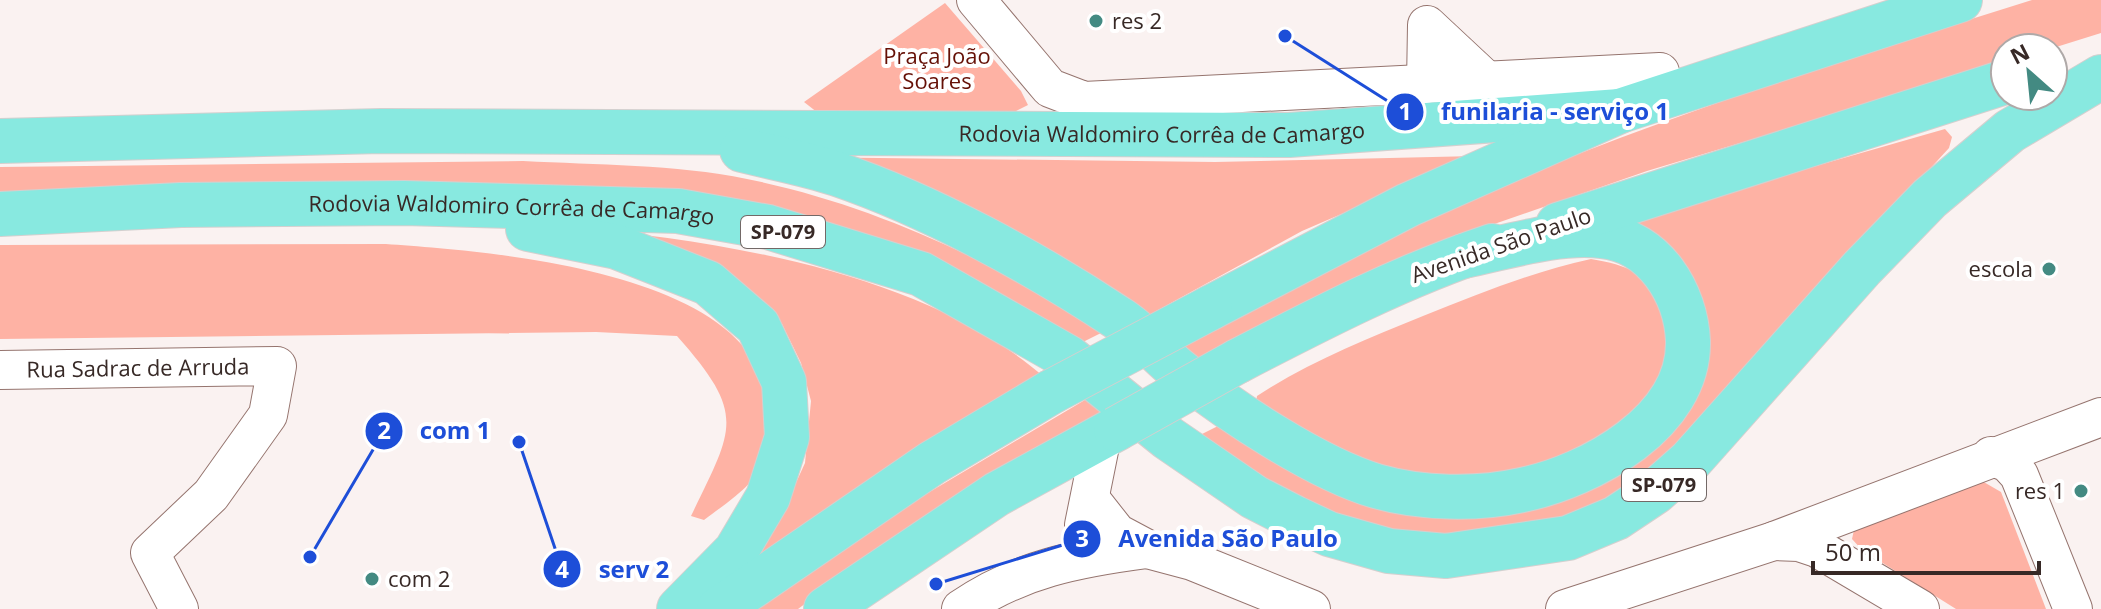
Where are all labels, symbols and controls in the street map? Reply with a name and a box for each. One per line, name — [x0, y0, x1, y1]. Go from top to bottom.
place label: res 2 — [1112, 5, 1162, 35]
marker: res 2 — [1087, 12, 1105, 30]
north arrow — [1989, 32, 2069, 112]
text: N — [2005, 36, 2034, 71]
park label: Praça João Soares — [883, 40, 991, 95]
callout: funilaria - serviço 1 — [1385, 88, 1685, 136]
text: 1 — [1398, 94, 1412, 127]
text: funilaria - serviço 1 — [1441, 94, 1669, 127]
street label: Rodovia Waldomiro Corrêa de Camargo — [959, 114, 1366, 149]
street label: Rodovia Waldomiro Corrêa de Camargo — [308, 187, 717, 231]
street label: Avenida São Paulo — [1407, 199, 1595, 289]
road number: SP-079 — [741, 216, 825, 248]
place label: escola — [1969, 253, 2033, 283]
marker: escola — [2040, 260, 2058, 278]
street label: Rua Sadrac de Arruda — [26, 350, 250, 384]
callout: com 1 — [364, 407, 506, 455]
text: 2 — [377, 413, 391, 446]
text: com 1 — [420, 413, 490, 446]
road number: SP-079 — [1622, 469, 1706, 501]
place label: res 1 — [2015, 475, 2065, 505]
marker: res 1 — [2072, 482, 2090, 500]
callout: Avenida São Paulo — [1062, 515, 1354, 563]
text: 3 — [1075, 521, 1089, 554]
text: Avenida São Paulo — [1118, 521, 1338, 554]
scale bar — [1813, 525, 2039, 575]
text: 50 m — [1825, 535, 1881, 568]
callout: serv 2 — [542, 545, 685, 593]
text: 4 — [555, 552, 569, 585]
text: serv 2 — [599, 552, 669, 585]
place label: com 2 — [388, 563, 450, 593]
marker: com 2 — [363, 570, 381, 588]

